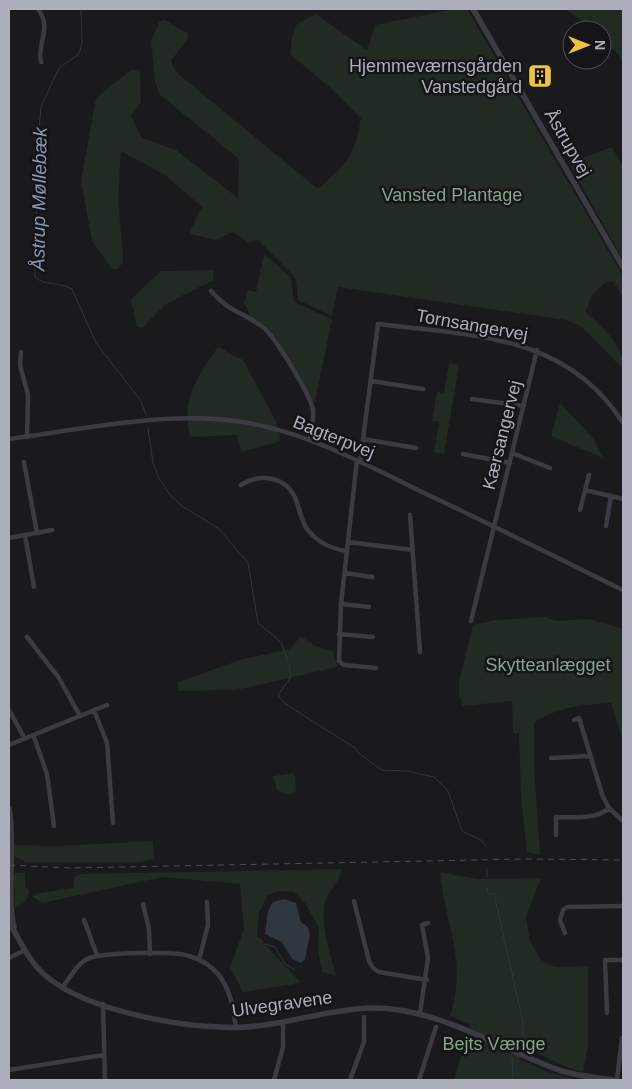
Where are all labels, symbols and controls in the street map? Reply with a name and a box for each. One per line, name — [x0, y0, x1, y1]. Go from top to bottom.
north arrow — [562, 20, 612, 70]
text: N — [592, 40, 608, 50]
place label: Hjemmeværnsgården Vanstedgård — [349, 56, 522, 97]
building icon: Hjemmeværnsgården Vanstedgård — [527, 63, 553, 89]
street label: Åstrupvej — [541, 106, 595, 180]
water label: Åstrup Møllebæk — [27, 126, 51, 272]
park label: Vansted Plantage — [382, 185, 522, 205]
street label: Tornsangervej — [415, 305, 529, 345]
street label: Kærsangervej — [479, 378, 525, 492]
street label: Bagterpvej — [290, 412, 378, 462]
park label: Skytteanlægget — [485, 655, 611, 675]
street label: Ulvegravene — [231, 987, 333, 1021]
park label: Bejts Vænge — [442, 1034, 546, 1054]

